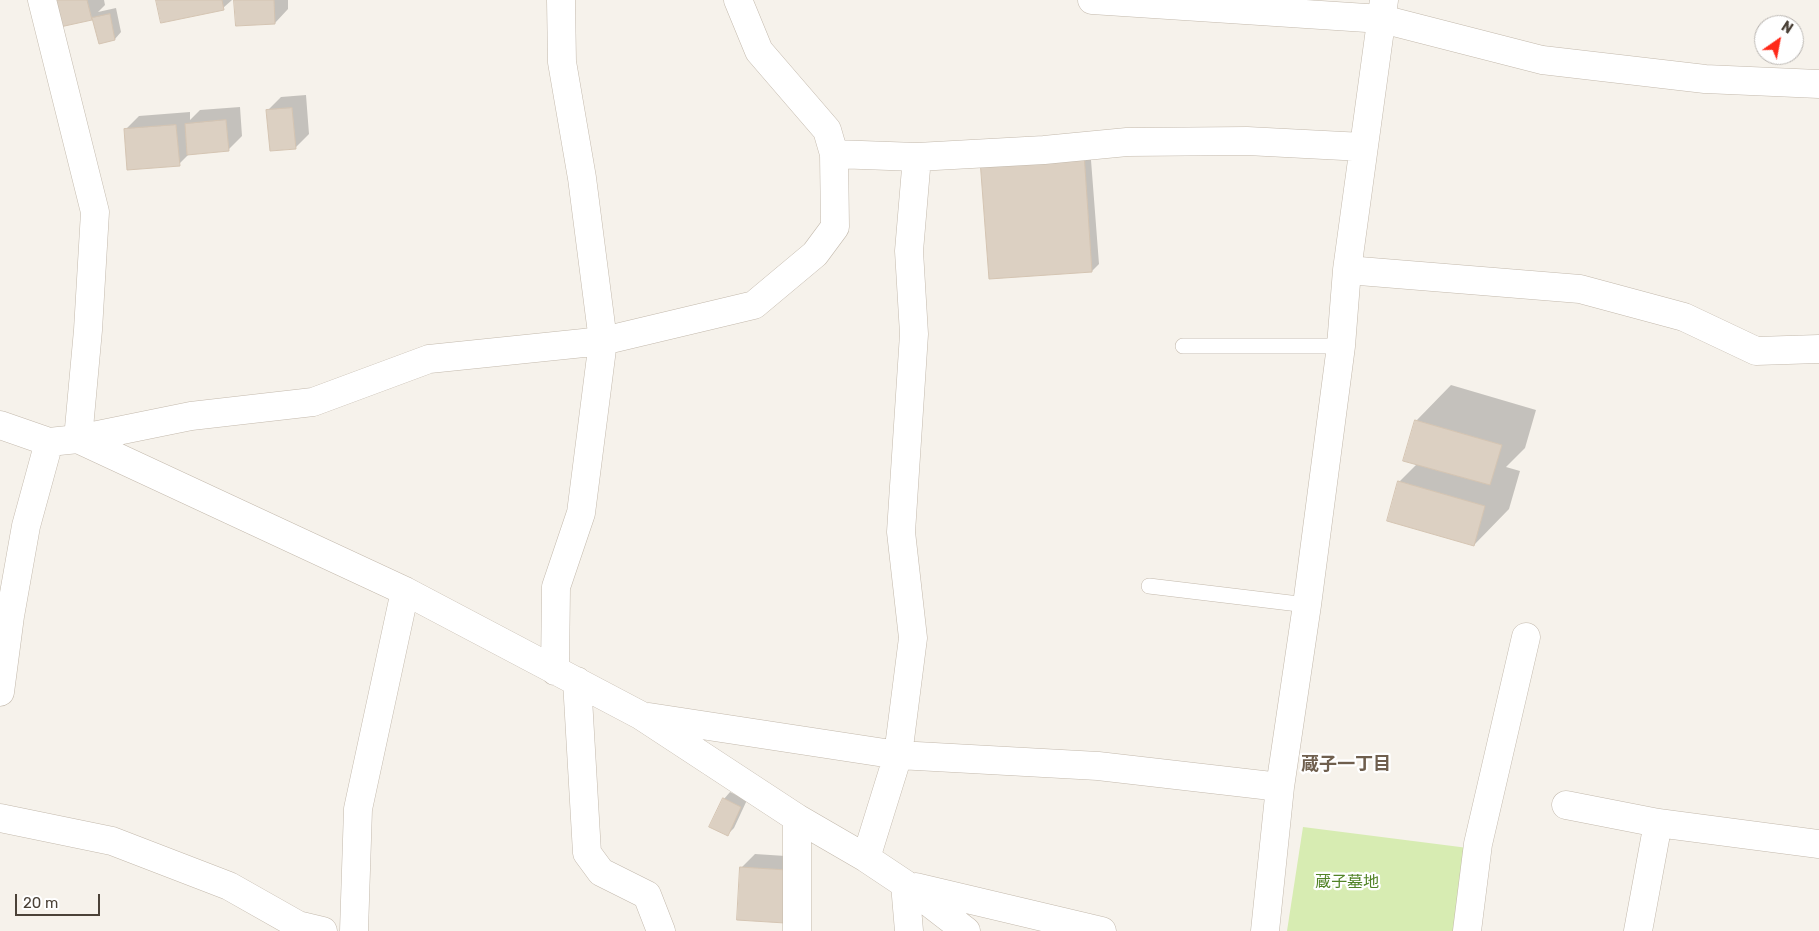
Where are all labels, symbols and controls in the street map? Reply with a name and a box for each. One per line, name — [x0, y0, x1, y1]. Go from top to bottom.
north arrow — [1754, 15, 1804, 65]
text: N — [1778, 18, 1796, 38]
district label: 蔵子一丁目 — [1301, 754, 1391, 776]
park label: 蔵子墓地 — [1315, 872, 1379, 892]
scale bar — [18, 884, 102, 916]
text: 20 m — [23, 894, 58, 912]

